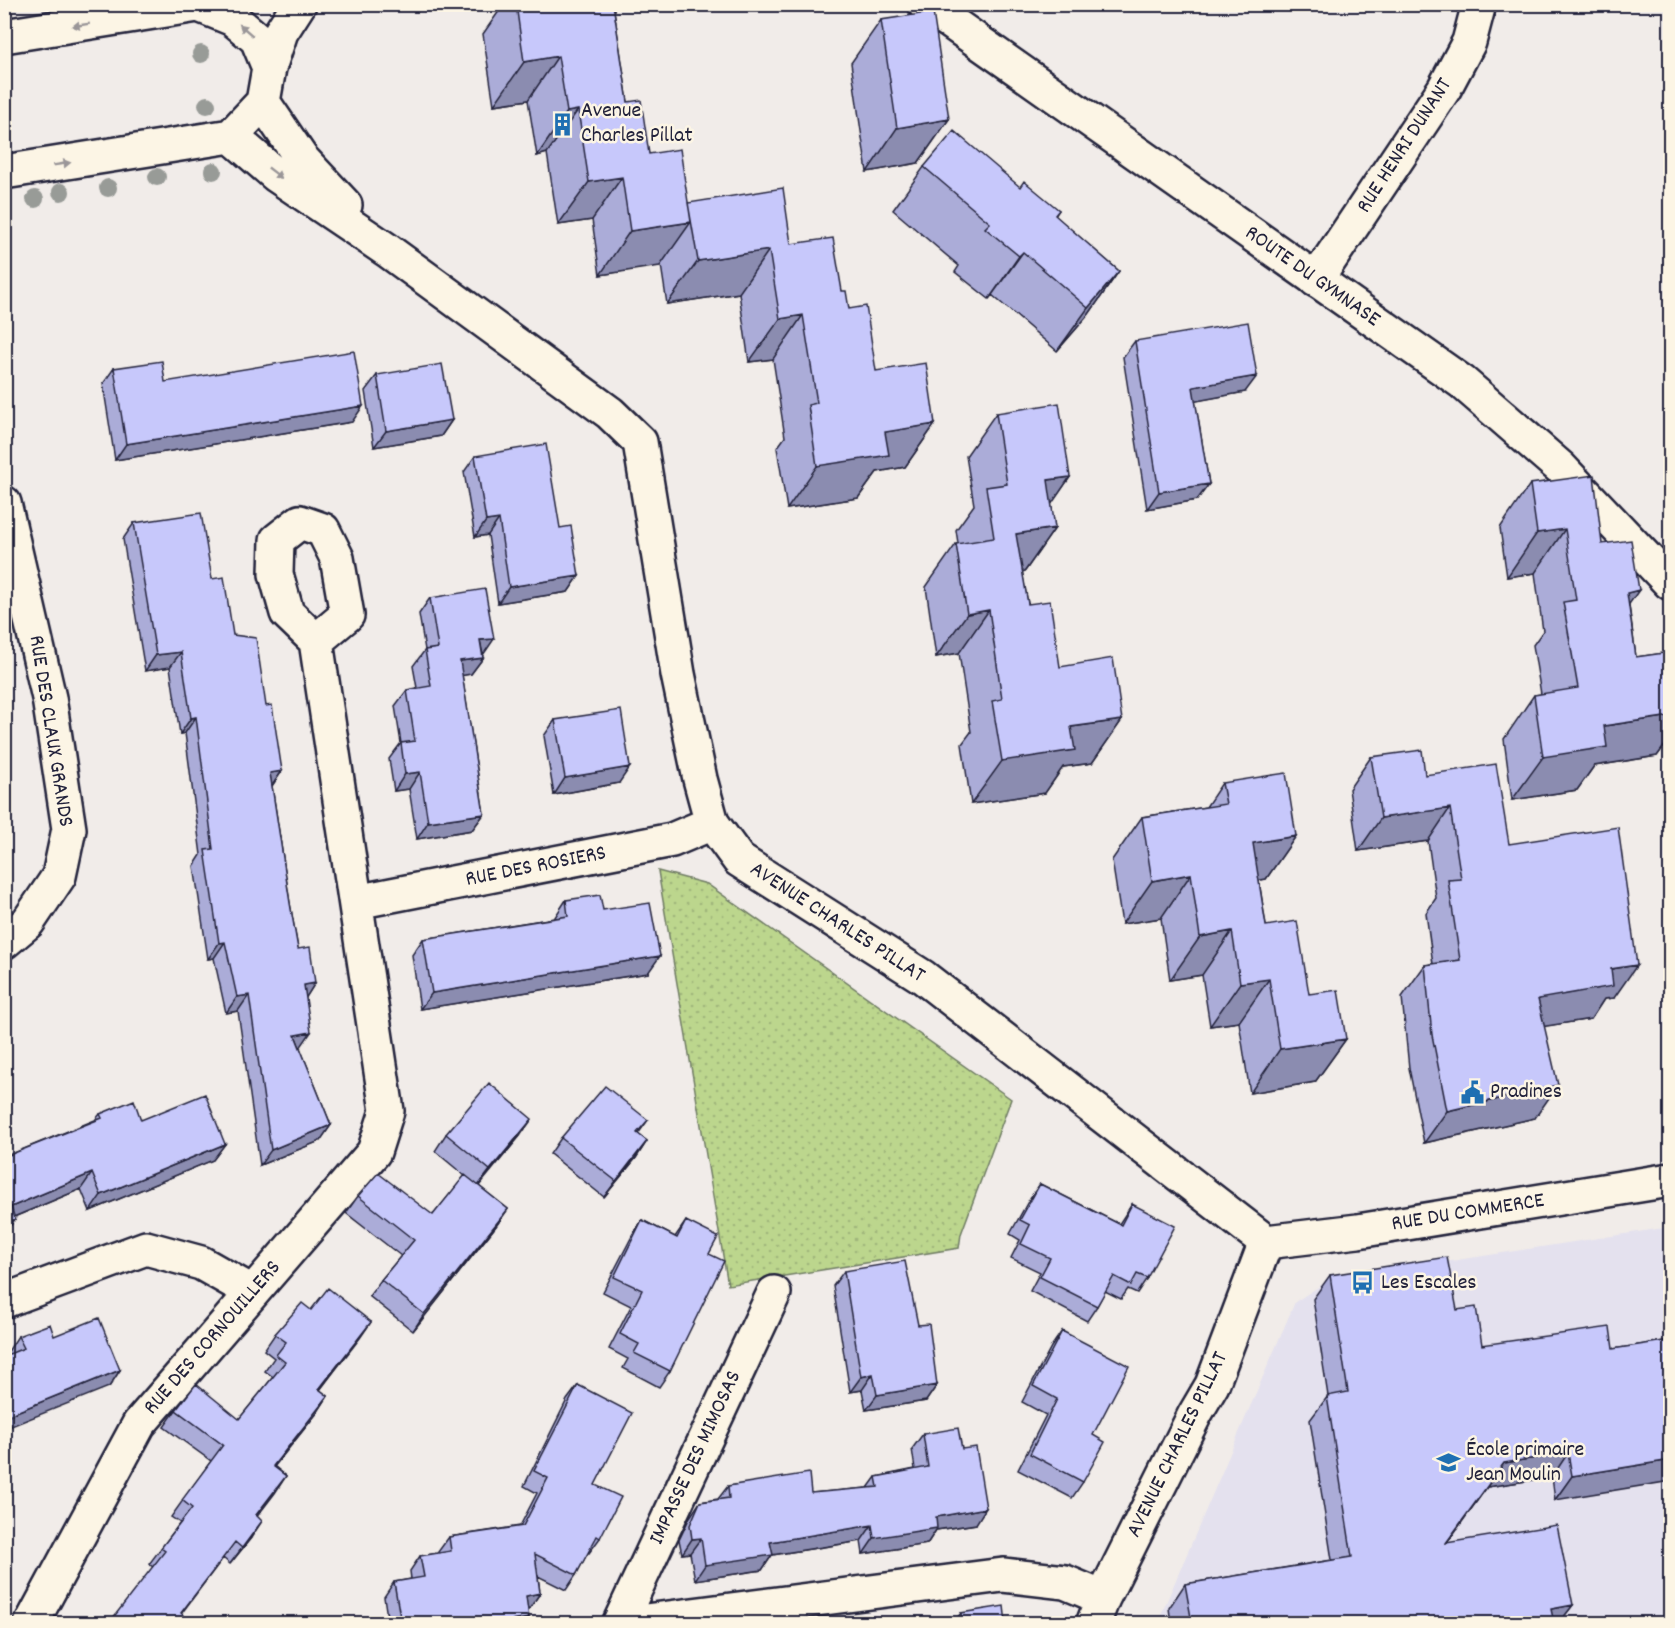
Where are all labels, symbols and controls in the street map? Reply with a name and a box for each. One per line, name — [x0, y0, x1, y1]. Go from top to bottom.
one-way arrow — [71, 20, 90, 29]
one-way arrow — [239, 24, 254, 37]
street label: RUE HENRI DUNANT — [1350, 72, 1460, 220]
place label: Avenue Charles Pillat — [581, 96, 693, 152]
building icon: Avenue Charles Pillat — [550, 111, 576, 137]
one-way arrow — [53, 159, 72, 168]
one-way arrow — [267, 167, 283, 180]
street label: ROUTE DU GYMNASE — [1238, 219, 1386, 335]
street label: RUE DES CLAUX GRANDS — [20, 633, 80, 829]
street label: RUE DES ROSIERS — [463, 838, 609, 896]
street label: AVENUE CHARLES PILLAT — [743, 855, 931, 991]
place label: Pradines — [1490, 1077, 1562, 1108]
public building icon: Pradines — [1459, 1079, 1485, 1105]
street label: RUE DU COMMERCE — [1389, 1186, 1547, 1240]
street label: RUE DES CORNOUILLERS — [137, 1254, 289, 1422]
place label: Les Escales — [1381, 1268, 1477, 1299]
bus stop icon: Les Escales — [1350, 1270, 1376, 1296]
street label: AVENUE CHARLES PILLAT — [1120, 1347, 1237, 1543]
street label: IMPASSE DES MIMOSAS — [642, 1366, 750, 1550]
place label: École primaire Jean Moulin — [1466, 1435, 1584, 1491]
school or university icon: École primaire Jean Moulin — [1435, 1450, 1461, 1476]

